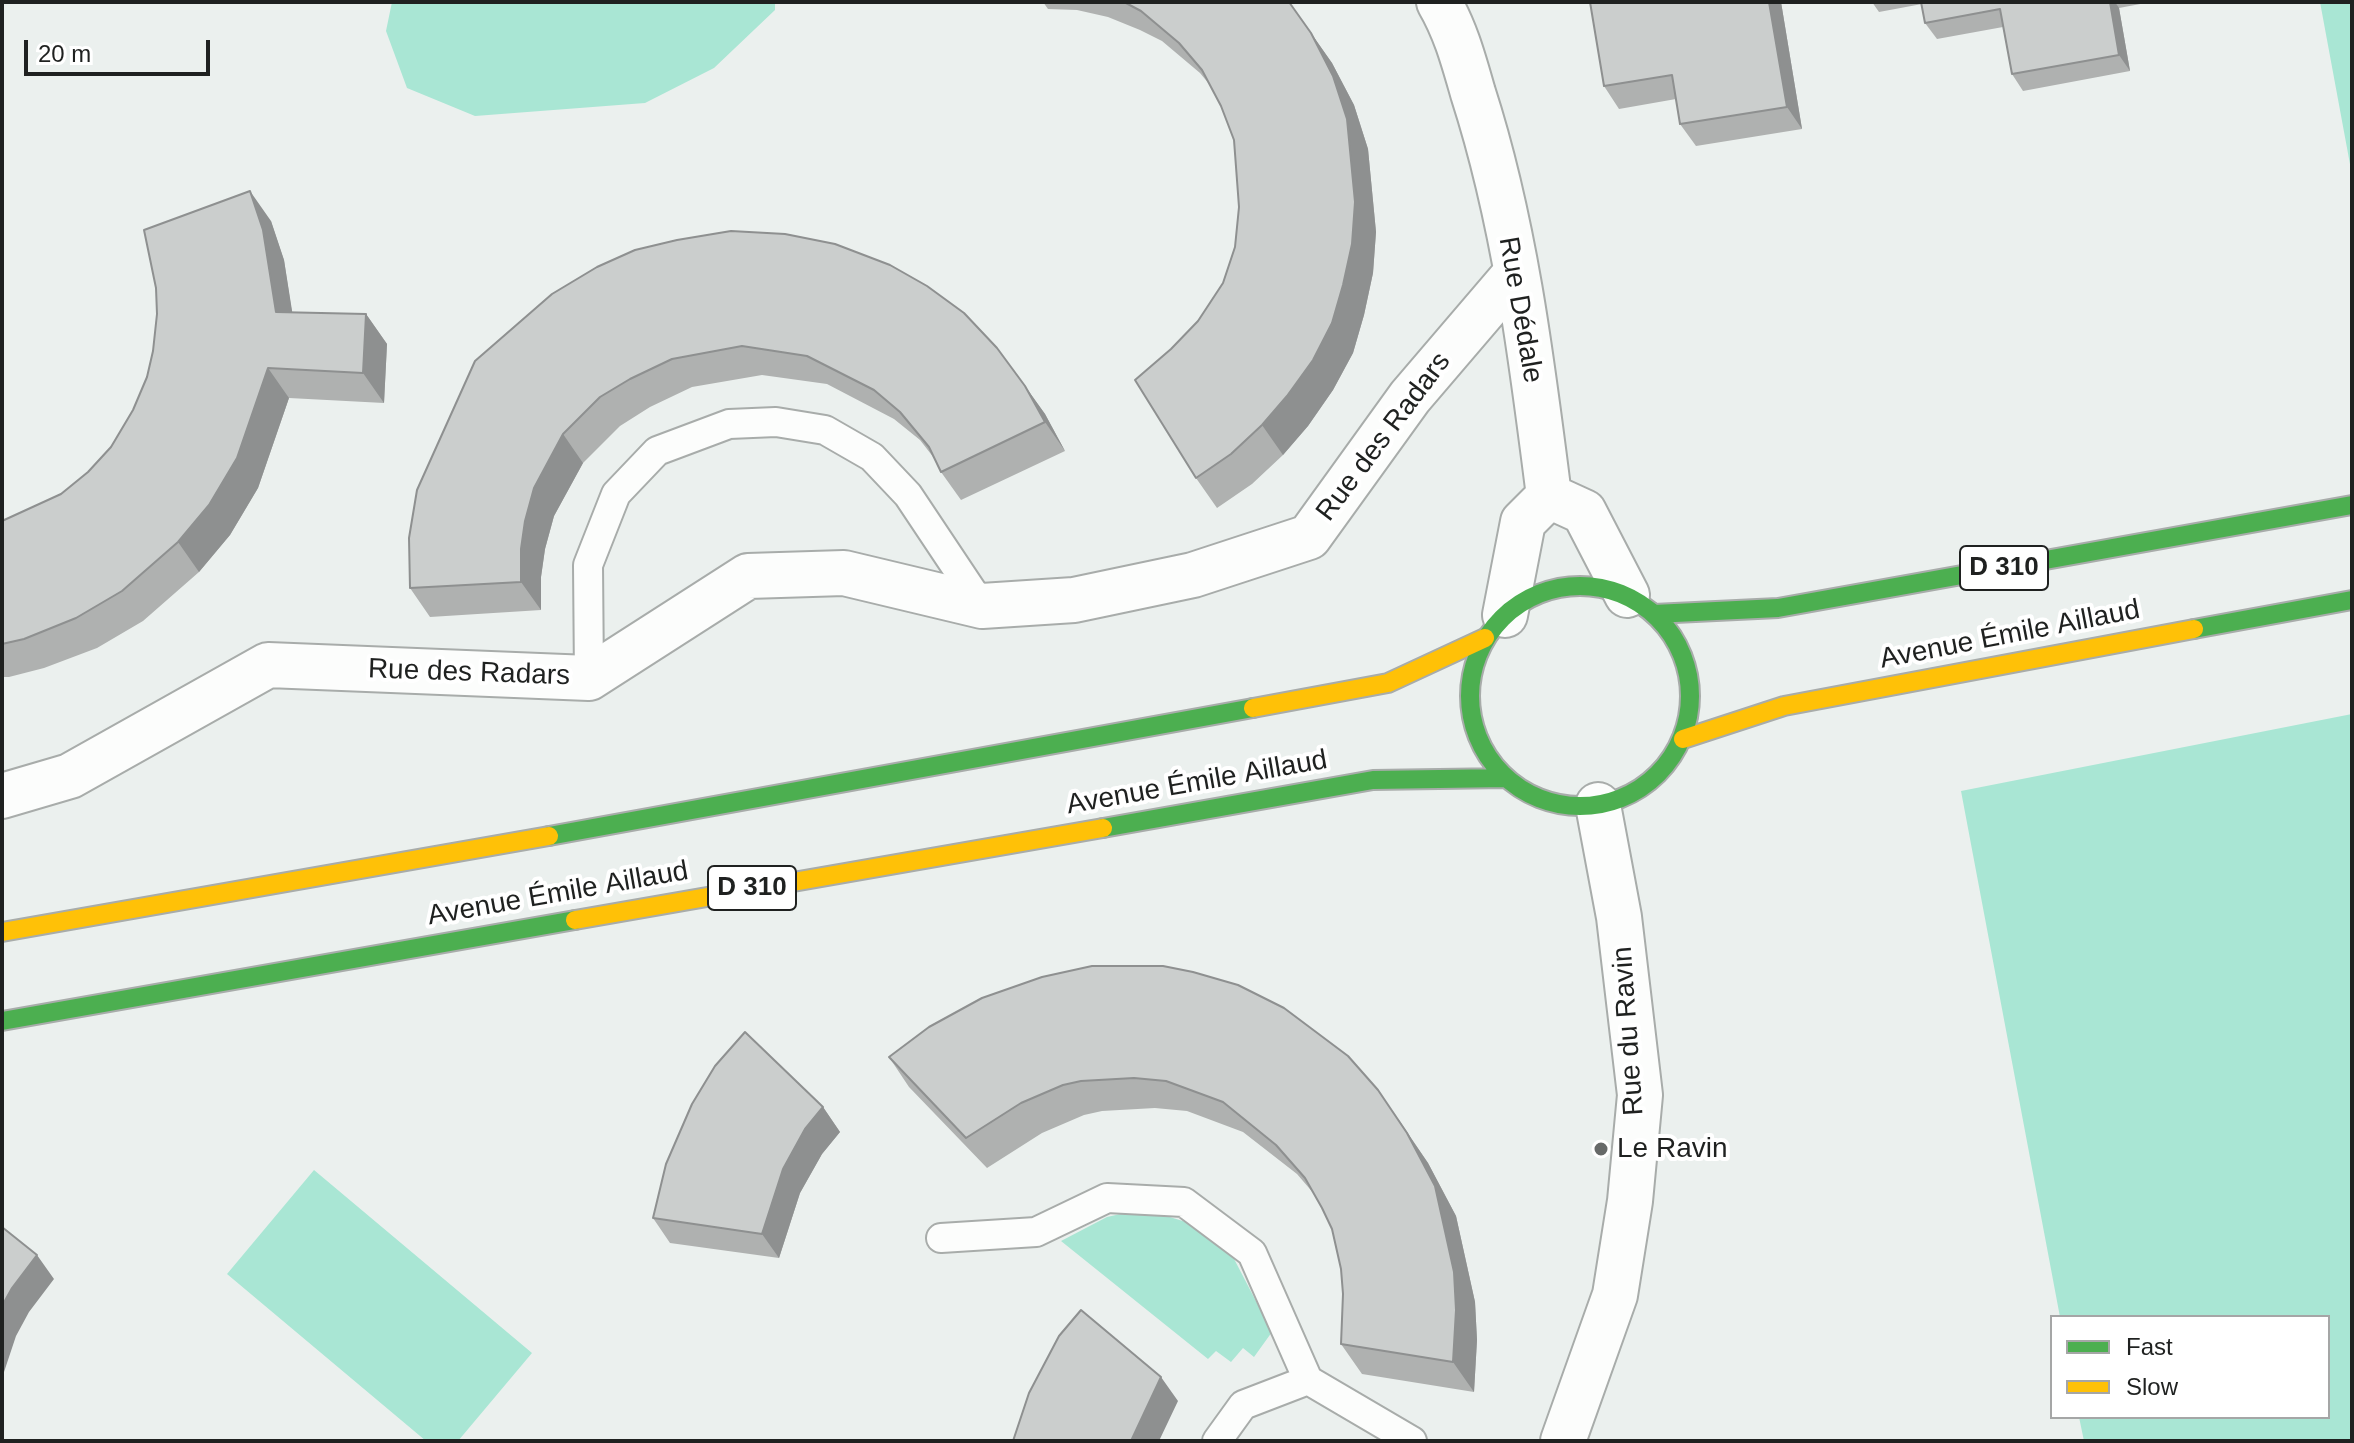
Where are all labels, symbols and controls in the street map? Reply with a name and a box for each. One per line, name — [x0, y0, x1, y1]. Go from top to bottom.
scale bar — [28, 24, 214, 74]
text: 20 m — [38, 40, 91, 67]
street label: Rue Dédale — [1491, 234, 1549, 386]
street label: Rue des Radars — [1310, 346, 1458, 528]
road number: D 310 — [1960, 546, 2048, 590]
street label: Avenue Émile Aillaud — [1877, 593, 2143, 677]
street label: Rue des Radars — [367, 653, 571, 693]
street label: Avenue Émile Aillaud — [1064, 744, 1330, 822]
street label: Avenue Émile Aillaud — [425, 855, 691, 933]
road number: D 310 — [708, 866, 796, 910]
street label: Rue du Ravin — [1606, 945, 1652, 1117]
place label: Le Ravin — [1617, 1132, 1728, 1166]
marker: Le Ravin — [1592, 1140, 1610, 1158]
legend — [2050, 1315, 2330, 1419]
text: Fast — [2126, 1333, 2173, 1360]
text: Slow — [2126, 1373, 2178, 1400]

